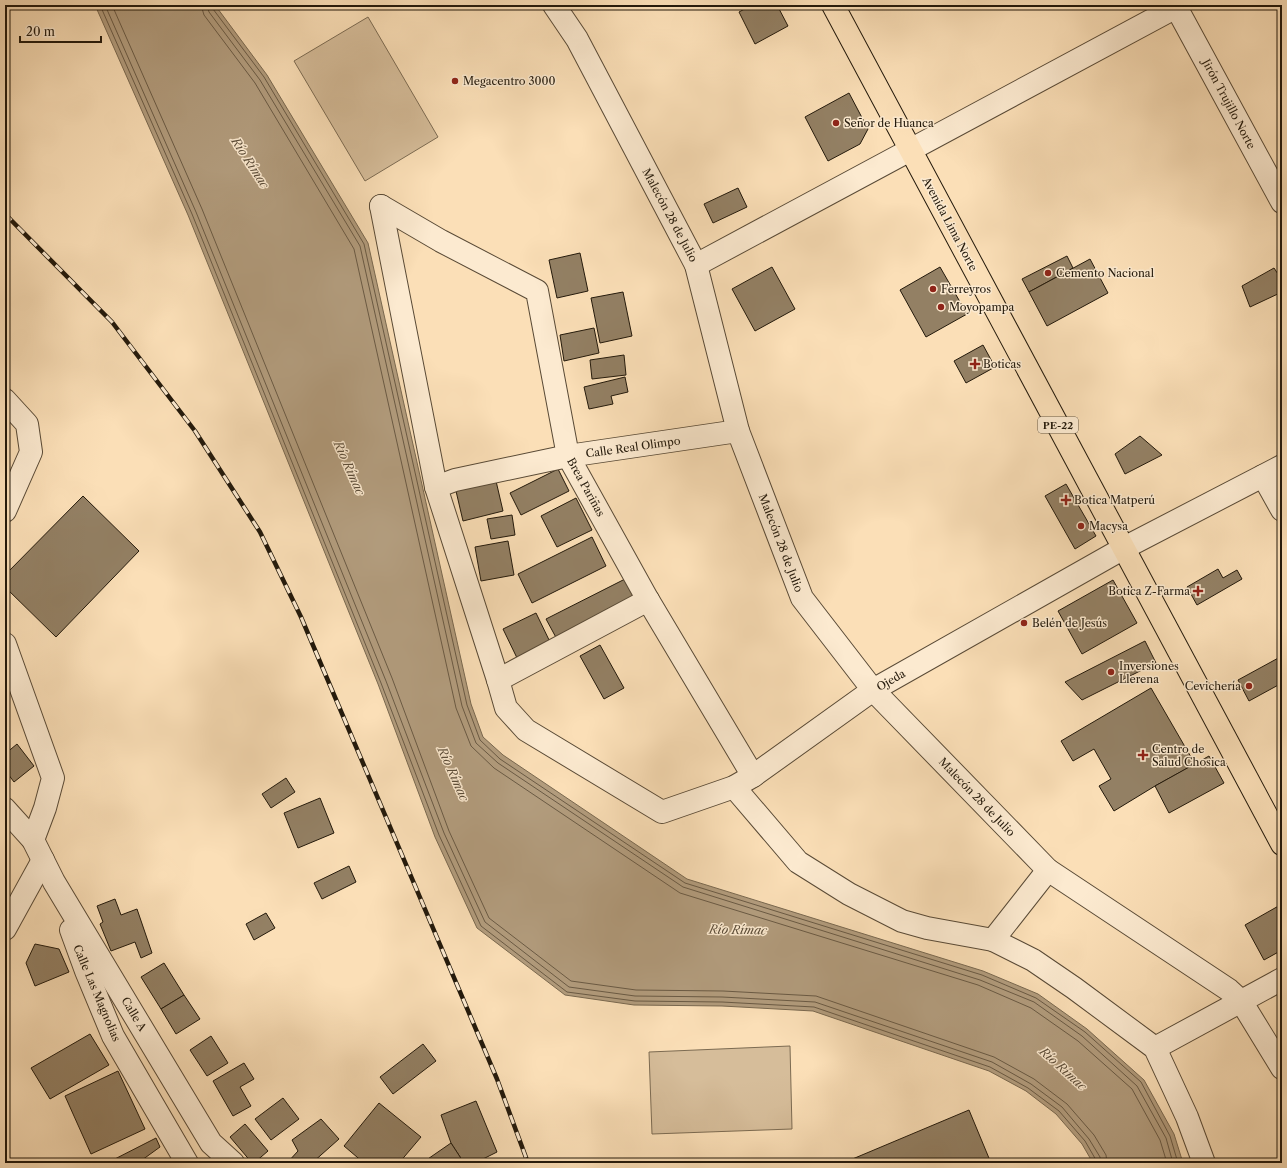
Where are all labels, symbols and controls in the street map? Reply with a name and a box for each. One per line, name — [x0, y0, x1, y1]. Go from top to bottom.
scale bar — [20, 18, 101, 44]
text: 20 m — [26, 24, 55, 39]
street label: Jirón Trujillo Norte — [1198, 55, 1259, 151]
place label: Megacentro 3000 — [463, 74, 555, 88]
marker: Megacentro 3000 — [450, 76, 460, 86]
place label: Señor de Huanca — [844, 116, 934, 130]
marker: Señor de Huanca — [831, 118, 841, 128]
water label: Río Rímac — [228, 134, 273, 192]
street label: Malecón 28 de Julio — [639, 166, 701, 264]
street label: Avenida Lima Norte — [919, 174, 981, 273]
place label: Cemento Nacional — [1056, 266, 1155, 280]
marker: Cemento Nacional — [1043, 268, 1053, 278]
place label: Ferreyros — [941, 282, 991, 296]
marker: Ferreyros — [928, 284, 938, 294]
place label: Moyopampa — [949, 300, 1014, 314]
marker: Moyopampa — [936, 302, 946, 312]
place label: Boticas — [983, 357, 1021, 371]
marker: Boticas — [970, 359, 980, 369]
road number: PE-22 — [1038, 417, 1078, 433]
street label: Calle Real Olimpo — [585, 433, 682, 461]
water label: Río Rímac — [330, 437, 368, 498]
street label: Brea Pariñas — [564, 455, 608, 519]
street label: Malecón 28 de Julio — [756, 492, 806, 594]
place label: Botica Matperú — [1074, 493, 1155, 507]
marker: Botica Matperú — [1061, 495, 1071, 505]
place label: Macysa — [1089, 519, 1128, 533]
marker: Macysa — [1076, 521, 1086, 531]
place label: Botica Z-Farma — [1108, 584, 1190, 598]
marker: Botica Z-Farma — [1193, 586, 1203, 596]
place label: Belén de Jesús — [1032, 616, 1107, 630]
marker: Belén de Jesús — [1019, 618, 1029, 628]
place label: Inversiones Llerena — [1119, 659, 1179, 686]
street label: Ojeda — [874, 666, 908, 694]
marker: Inversiones Llerena — [1106, 667, 1116, 677]
place label: Cevichería — [1185, 679, 1241, 693]
marker: Cevichería — [1244, 681, 1254, 691]
place label: Centro de Salud Chosica — [1152, 742, 1226, 769]
water label: Río Rímac — [434, 743, 472, 804]
marker: Centro de Salud Chosica — [1137, 749, 1149, 761]
street label: Malecón 28 de Julio — [936, 755, 1018, 839]
water label: Río Rímac — [708, 921, 768, 938]
street label: Calle Las Magnolias — [70, 942, 124, 1044]
street label: Calle A — [118, 994, 150, 1034]
water label: Río Rímac — [1036, 1043, 1091, 1094]

